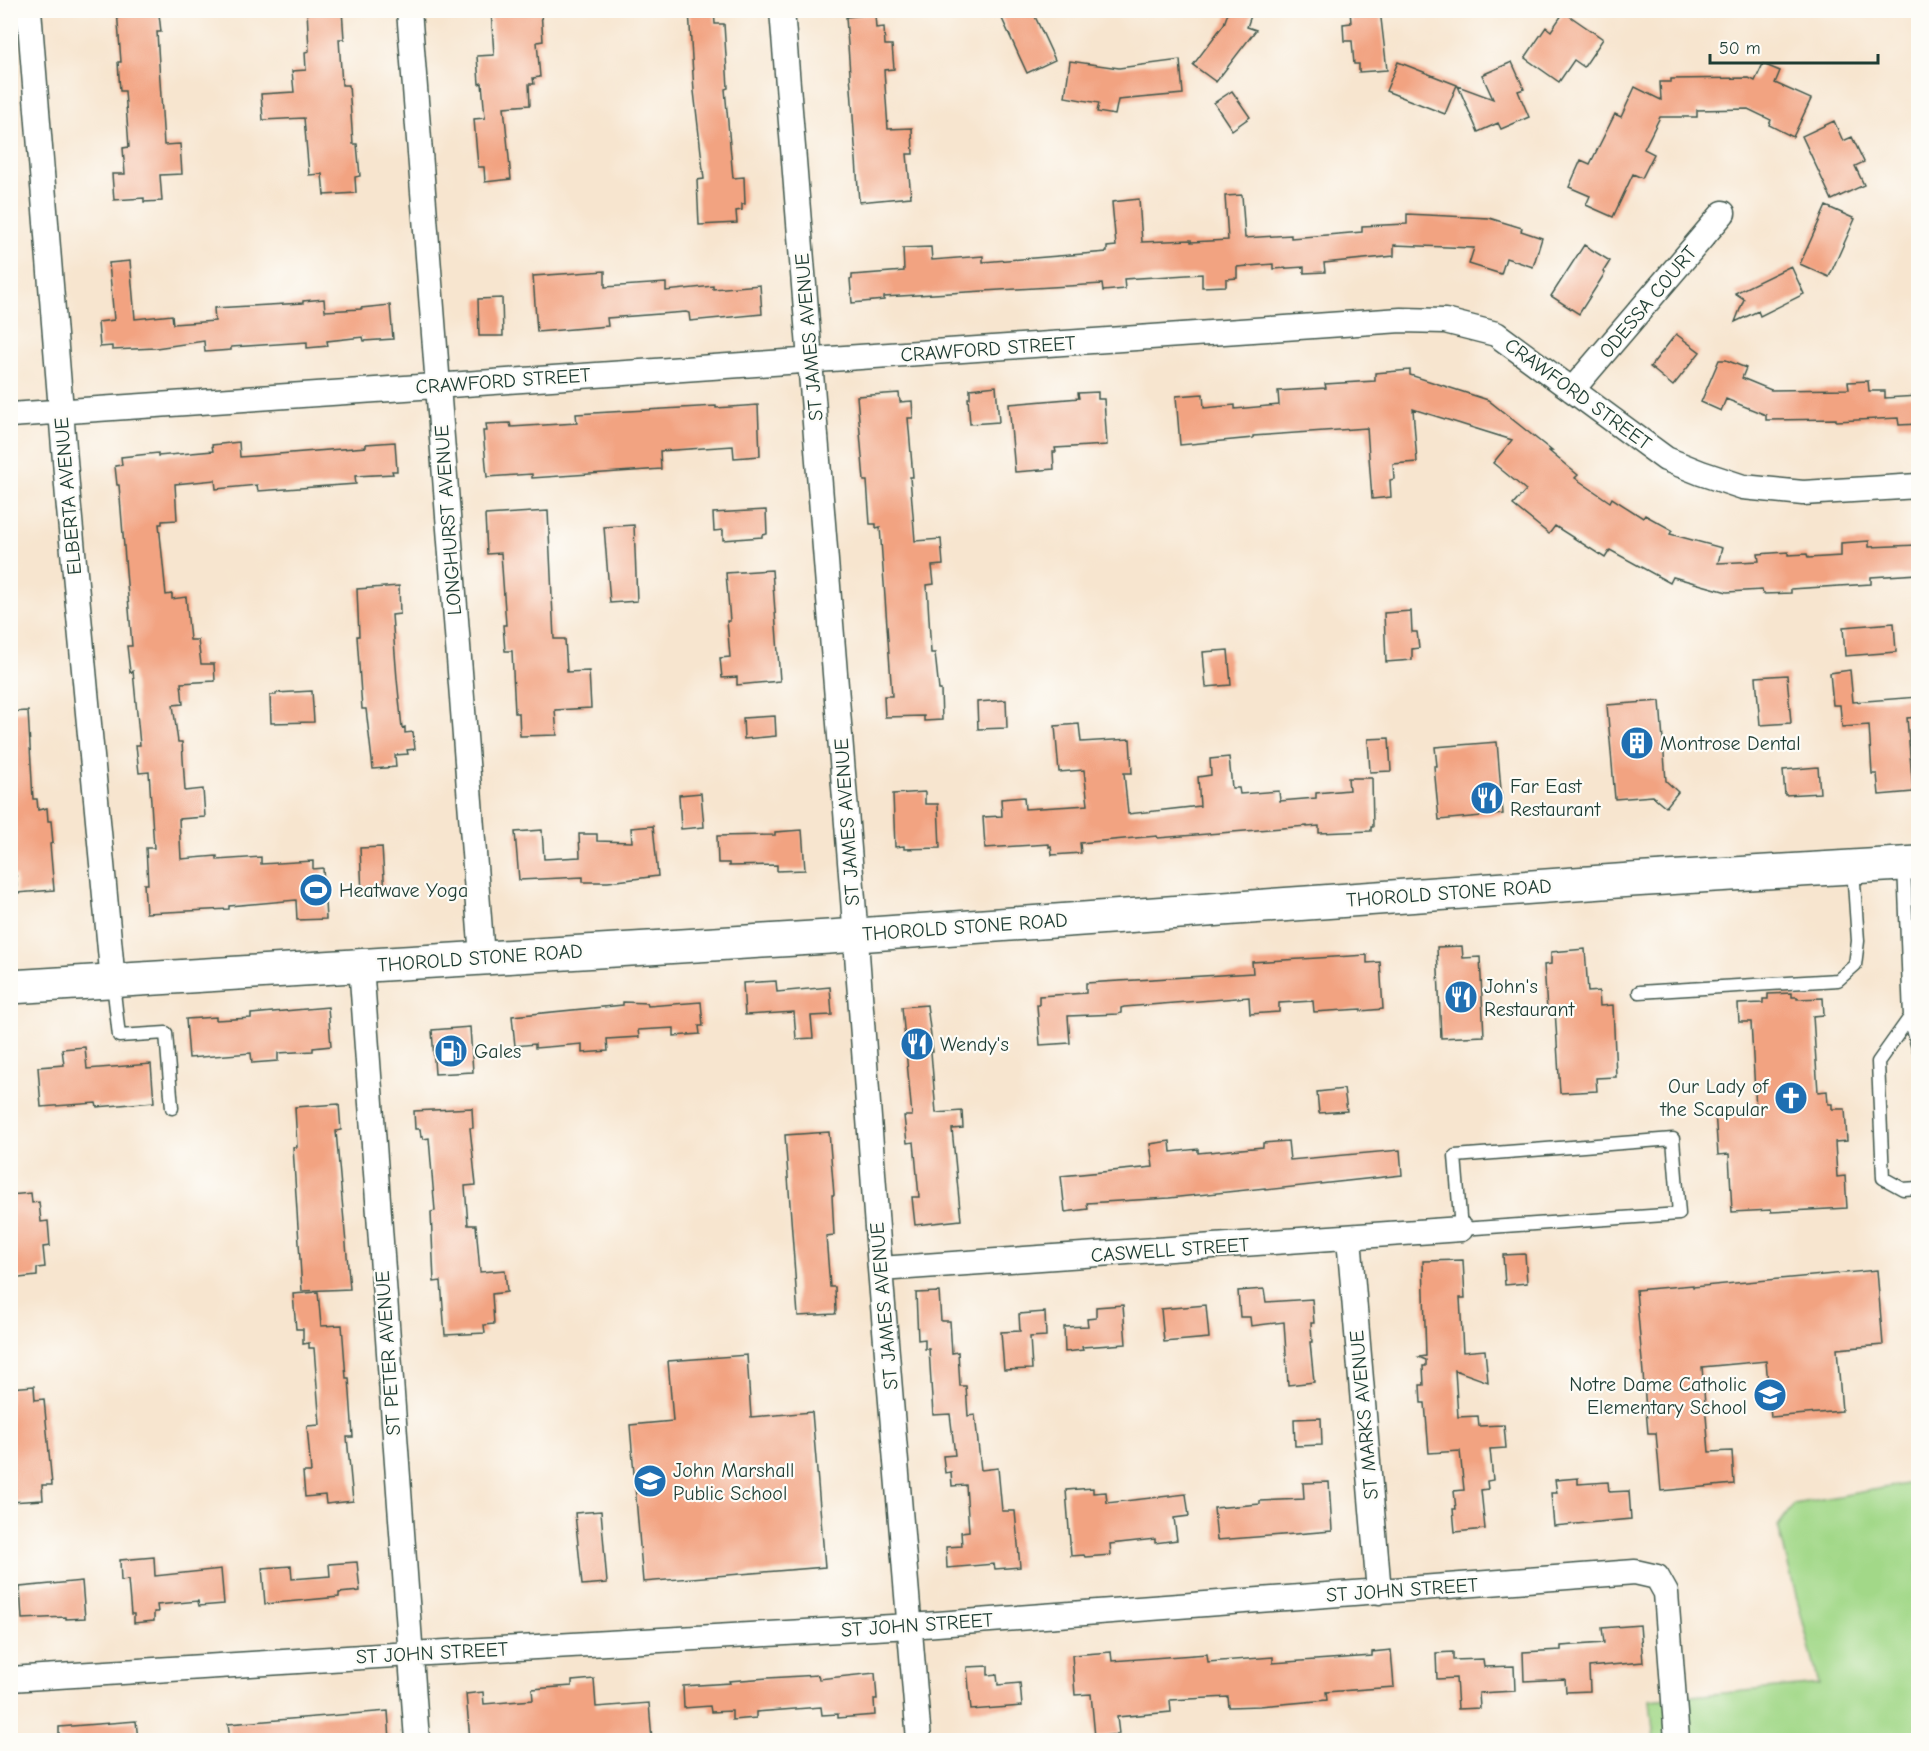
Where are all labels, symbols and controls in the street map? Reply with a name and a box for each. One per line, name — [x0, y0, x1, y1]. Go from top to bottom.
scale bar — [1710, 27, 1878, 65]
text: 50 m — [1719, 38, 1761, 59]
street label: ODESSA COURT — [1594, 241, 1702, 363]
street label: ST JAMES AVENUE — [790, 252, 828, 422]
street label: CRAWFORD STREET — [900, 331, 1077, 367]
street label: CRAWFORD STREET — [1500, 333, 1656, 455]
street label: CRAWFORD STREET — [415, 363, 592, 399]
street label: ELBERTA AVENUE — [50, 416, 86, 576]
street label: LONGHURST AVENUE — [430, 424, 466, 616]
building icon: Montrose Dental — [1619, 725, 1655, 761]
place label: Montrose Dental — [1660, 732, 1801, 755]
street label: ST JAMES AVENUE — [830, 737, 864, 907]
place label: Far East Restaurant — [1510, 775, 1602, 821]
restaurant icon: Far East Restaurant — [1469, 780, 1505, 816]
sports icon: Heatwave Yoga — [298, 872, 334, 908]
street label: THOROLD STONE ROAD — [1346, 874, 1552, 912]
place label: Heatwave Yoga — [339, 879, 468, 902]
street label: THOROLD STONE ROAD — [862, 908, 1068, 946]
street label: THOROLD STONE ROAD — [377, 939, 583, 977]
place label: John's Restaurant — [1484, 975, 1576, 1021]
restaurant icon: John's Restaurant — [1443, 979, 1479, 1015]
restaurant icon: Wendy's — [899, 1026, 935, 1062]
fuel station icon: Gales — [433, 1033, 469, 1069]
place label: Wendy's — [940, 1033, 1009, 1056]
place label: Gales — [474, 1040, 521, 1063]
place label: Our Lady of the Scapular — [1659, 1075, 1769, 1121]
church icon: Our Lady of the Scapular — [1773, 1080, 1809, 1116]
street label: ST JAMES AVENUE — [865, 1221, 903, 1391]
street label: CASWELL STREET — [1090, 1233, 1251, 1267]
street label: ST PETER AVENUE — [371, 1270, 405, 1436]
street label: ST MARKS AVENUE — [1345, 1329, 1383, 1501]
place label: Notre Dame Catholic Elementary School — [1569, 1373, 1747, 1419]
school or university icon: Notre Dame Catholic Elementary School — [1752, 1377, 1788, 1413]
place label: John Marshall Public School — [673, 1459, 794, 1505]
school or university icon: John Marshall Public School — [632, 1463, 668, 1499]
street label: ST JOHN STREET — [1325, 1573, 1479, 1607]
street label: ST JOHN STREET — [840, 1608, 994, 1642]
street label: ST JOHN STREET — [355, 1637, 509, 1668]

